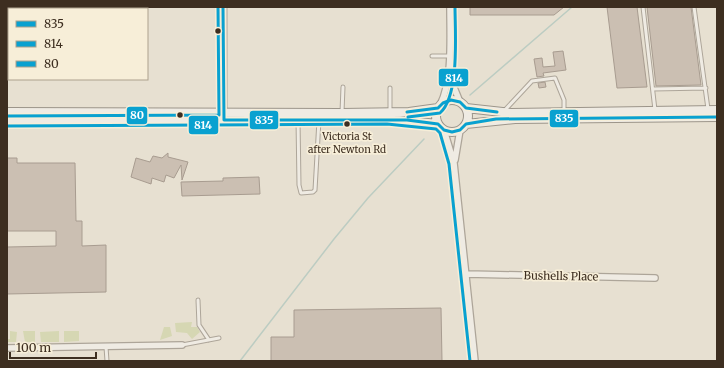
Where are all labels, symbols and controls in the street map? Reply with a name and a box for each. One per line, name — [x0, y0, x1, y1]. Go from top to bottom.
legend — [8, 8, 148, 80]
text: 835 — [44, 16, 64, 31]
unlabelled marker — [213, 26, 223, 36]
text: 814 — [44, 36, 64, 51]
text: 80 — [44, 56, 59, 71]
line badge: 814 — [438, 68, 469, 87]
text: 814 — [445, 71, 463, 85]
line badge: 80 — [126, 106, 148, 125]
text: 80 — [130, 108, 144, 122]
line badge: 835 — [549, 109, 579, 128]
unlabelled marker — [175, 110, 185, 120]
line badge: 835 — [249, 110, 279, 130]
text: 835 — [555, 111, 573, 125]
text: 835 — [255, 113, 273, 127]
line badge: 814 — [188, 115, 219, 135]
text: 814 — [194, 118, 212, 132]
marker: Victoria St after Newton Rd — [342, 119, 352, 129]
place label: Victoria St after Newton Rd — [308, 130, 386, 156]
street label: Bushells Place — [524, 268, 599, 284]
scale bar — [10, 334, 96, 360]
text: 100 m — [16, 340, 51, 355]

